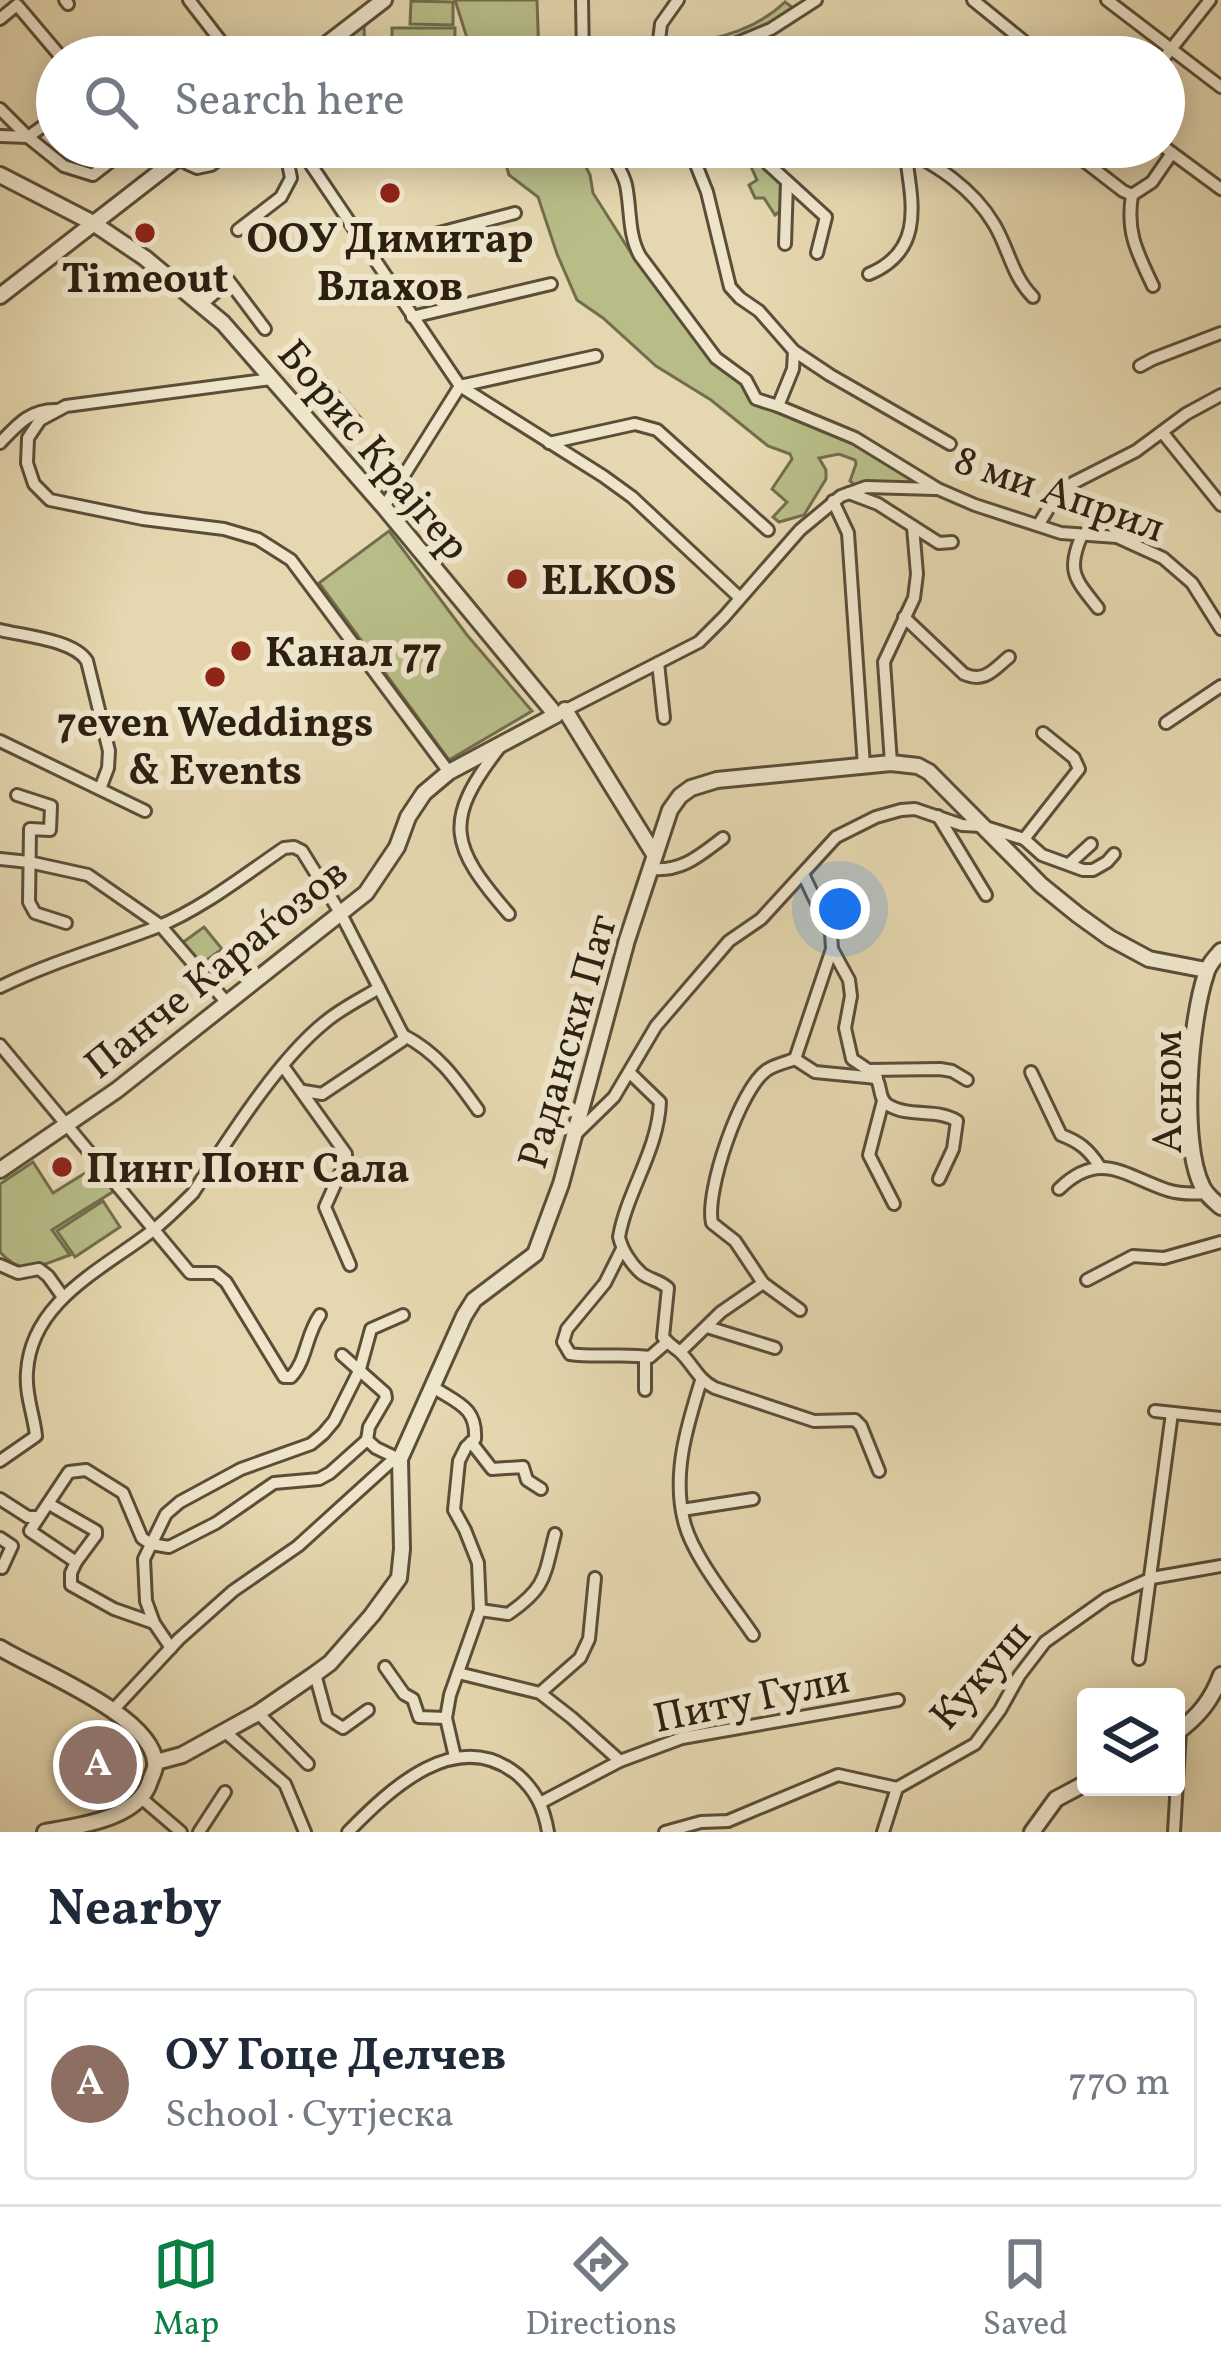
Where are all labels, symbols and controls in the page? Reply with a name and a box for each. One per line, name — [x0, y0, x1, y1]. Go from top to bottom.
search box — [36, 36, 1185, 168]
icon: search — [78, 69, 144, 135]
text: Search here — [174, 71, 405, 134]
marker: ООУ Димитар Влахов — [377, 180, 403, 206]
place label: ООУ Димитар Влахов — [246, 212, 534, 319]
marker: Timeout — [132, 220, 158, 246]
place label: Timeout — [61, 252, 229, 311]
street label: Борис Крајгер — [261, 329, 482, 575]
street label: 8 ми Април — [945, 433, 1172, 560]
place label: ELKOS — [541, 554, 676, 613]
marker: ELKOS — [504, 566, 530, 592]
place label: Канал 77 — [265, 626, 442, 685]
marker: Канал 77 — [228, 638, 254, 664]
marker: 7even Weddings & Events — [202, 664, 228, 690]
place label: 7even Weddings & Events — [57, 696, 373, 803]
street label: Панче Караѓозов — [73, 846, 362, 1095]
your location — [810, 879, 870, 939]
street label: Радански Пат — [506, 908, 635, 1176]
street label: Асном — [1141, 1030, 1200, 1154]
place label: Пинг Понг Сала — [86, 1142, 410, 1201]
marker: Пинг Понг Сала — [49, 1154, 75, 1180]
street label: Кукуш — [918, 1609, 1047, 1745]
street label: Питу Гули — [649, 1652, 855, 1751]
map controls — [1077, 1688, 1185, 1796]
button: layers — [1077, 1688, 1185, 1796]
pin: A — [59, 1720, 137, 1810]
text: Nearby — [48, 1875, 222, 1946]
text: ОУ Гоце Делчев — [165, 2026, 506, 2089]
text: A — [76, 2057, 104, 2111]
text: 770 m — [1068, 2057, 1170, 2111]
text: School · Сутјеска — [165, 2089, 454, 2143]
tab: Map — [153, 2231, 219, 2349]
tab: Directions — [525, 2231, 677, 2349]
tab: Saved — [983, 2231, 1068, 2349]

